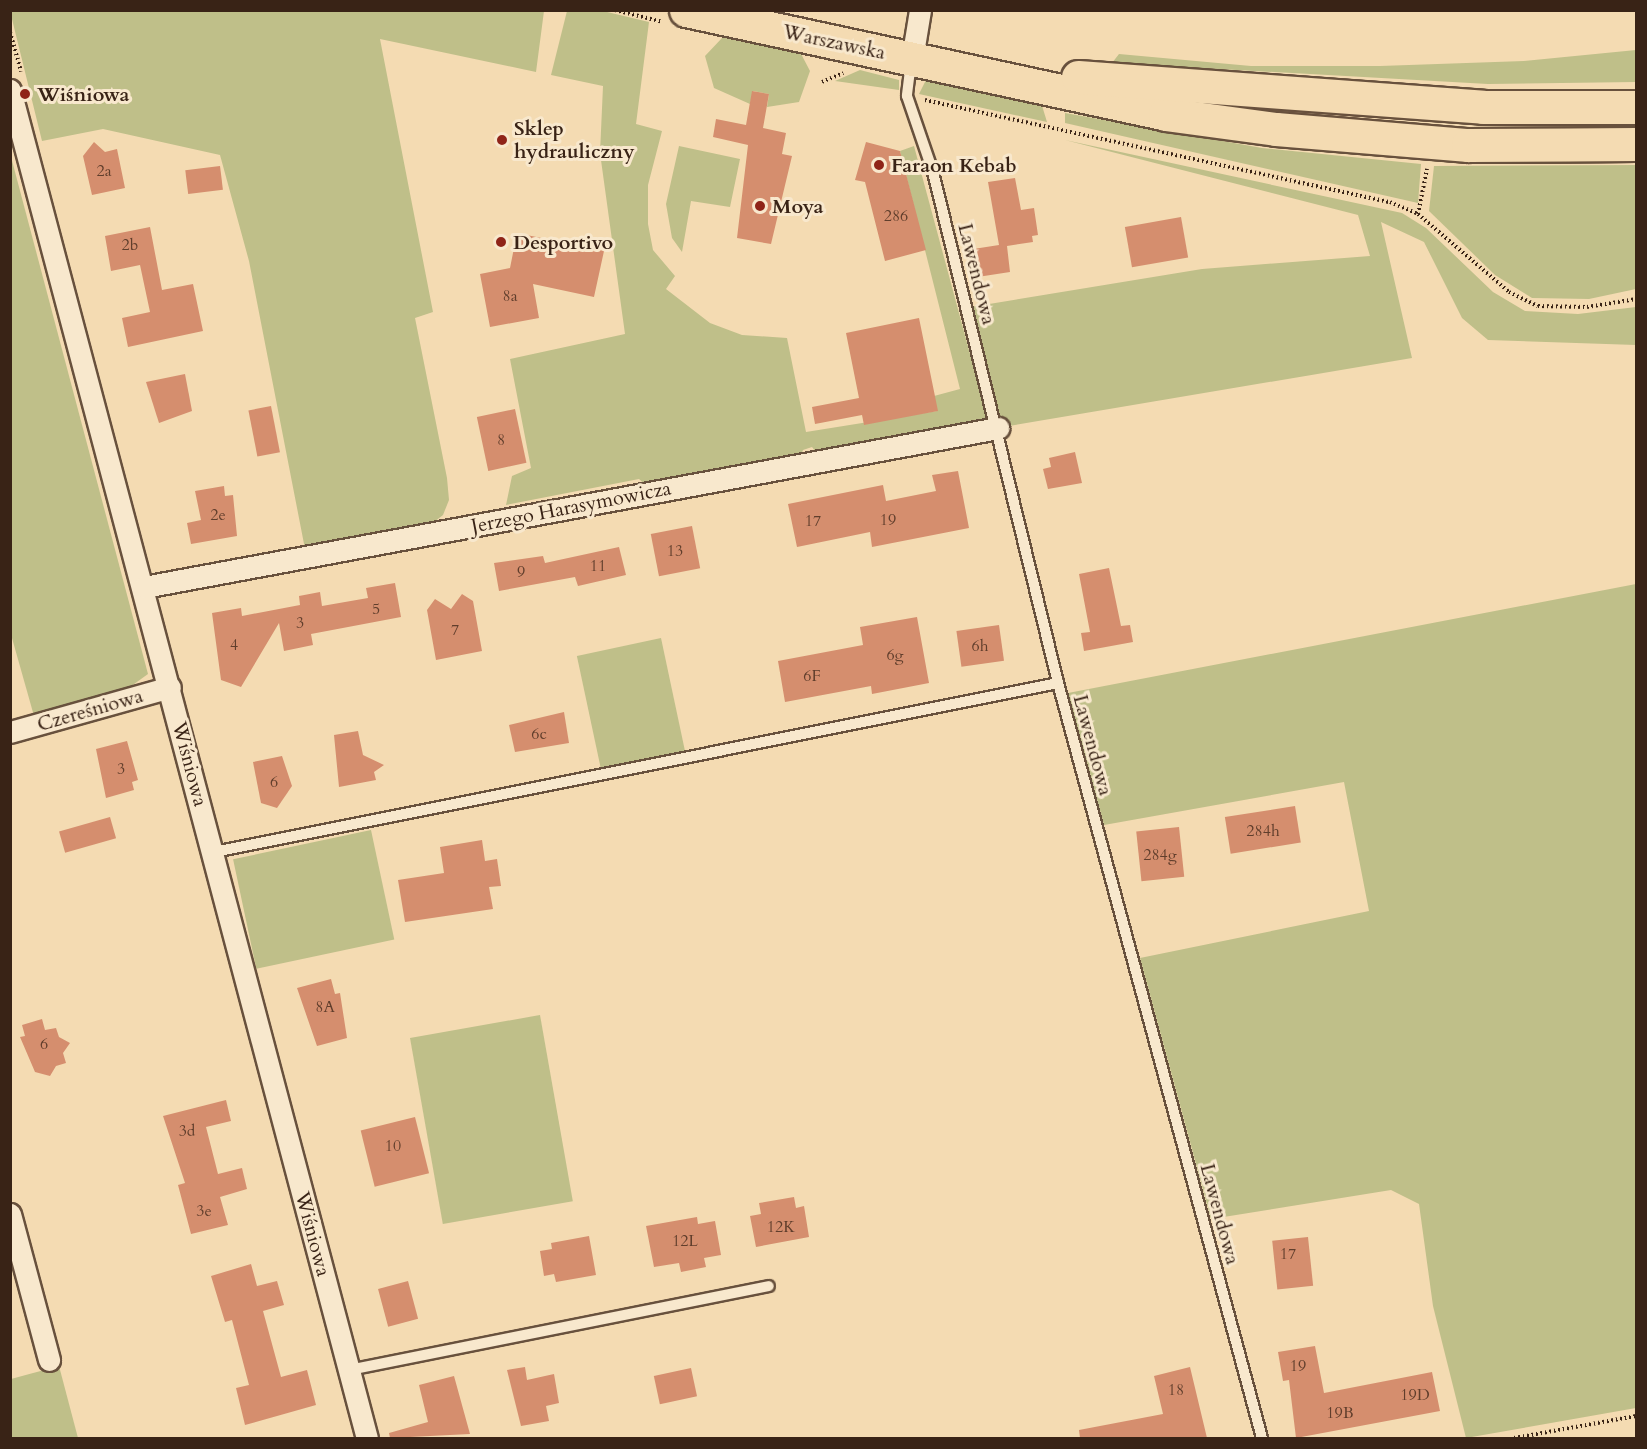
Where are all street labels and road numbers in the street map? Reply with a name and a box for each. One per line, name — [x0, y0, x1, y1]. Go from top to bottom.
street label: Warszawska — [780, 19, 888, 65]
street label: Lawendowa — [953, 221, 1001, 327]
street label: Jerzego Harasymowicza — [469, 476, 673, 538]
street label: Czereśniowa — [34, 683, 146, 737]
street label: Lawendowa — [1068, 692, 1118, 798]
street label: Wiśniowa — [167, 719, 213, 809]
street label: Lawendowa — [1195, 1161, 1245, 1267]
street label: Wiśniowa — [290, 1189, 336, 1279]

